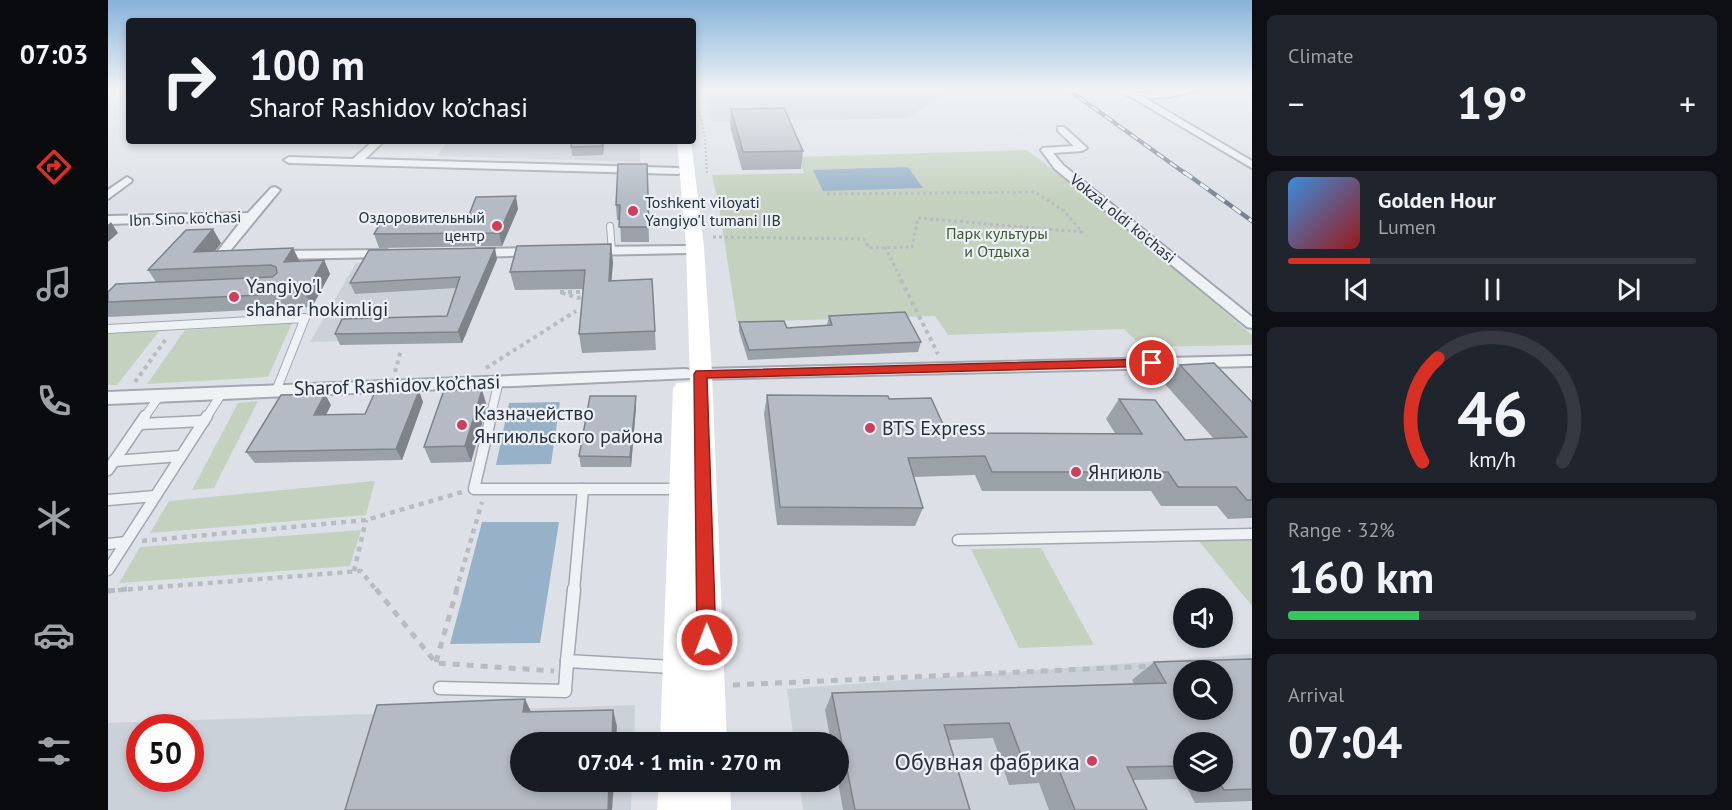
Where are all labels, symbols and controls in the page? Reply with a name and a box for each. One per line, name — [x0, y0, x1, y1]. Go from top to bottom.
text: 07:03 — [20, 37, 88, 71]
text: 100 m — [249, 37, 365, 92]
icon: right — [150, 42, 228, 120]
text: Climate — [1288, 43, 1354, 69]
text: 19° — [1457, 73, 1527, 131]
text: − — [1288, 82, 1305, 125]
text: + — [1679, 82, 1696, 125]
text: Sharof Rashidov ko’chasi — [249, 90, 528, 124]
icon: directions — [33, 146, 75, 188]
street label: Vokzal oldi ko'chasi — [1065, 168, 1180, 267]
text: Golden Hour — [1378, 186, 1496, 214]
place label: Toshkent viloyati Yangiyo'l tumani IIB — [645, 192, 781, 230]
marker: Toshkent viloyati Yangiyo'l tumani IIB — [626, 204, 640, 218]
street label: Ibn Sino ko'chasi — [128, 206, 242, 230]
place label: Оздоровительный центр — [359, 207, 485, 245]
text: Lumen — [1378, 214, 1436, 240]
marker: Оздоровительный центр — [490, 219, 504, 233]
park label: Парк культуры и Отдыха — [946, 223, 1048, 261]
icon: music — [33, 263, 75, 305]
place label: Yangiyo'l shahar hokimligi — [246, 273, 388, 322]
icon: previous — [1340, 273, 1373, 306]
icon: pause — [1476, 273, 1509, 306]
icon: next — [1612, 273, 1645, 306]
marker: Yangiyo'l shahar hokimligi — [227, 290, 241, 304]
pin — [1126, 337, 1177, 388]
icon: arrive — [1135, 346, 1168, 379]
street label: Sharof Rashidov ko’chasi — [293, 368, 501, 402]
text: 46 — [1457, 372, 1527, 453]
icon: phone — [33, 380, 75, 422]
place label: Казначейство Янгиюльского района — [474, 400, 663, 449]
place label: BTS Express — [882, 415, 986, 441]
marker: Казначейство Янгиюльского района — [455, 418, 469, 432]
marker: BTS Express — [863, 421, 877, 435]
text: km/h — [1468, 445, 1515, 473]
place label: Янгиюль — [1088, 459, 1162, 485]
marker: Янгиюль — [1069, 465, 1083, 479]
icon: climate — [33, 497, 75, 539]
text: Range · 32% — [1288, 517, 1395, 543]
text: 160 km — [1288, 547, 1434, 605]
map controls — [1173, 588, 1233, 792]
button: sound — [1173, 588, 1233, 648]
position arrow — [675, 608, 739, 672]
icon: car — [33, 614, 75, 656]
button: search — [1173, 660, 1233, 720]
text: Arrival — [1288, 682, 1344, 708]
text: 07:04 — [1288, 712, 1402, 770]
speed limit sign: 50 — [126, 714, 204, 792]
icon: filters — [33, 730, 75, 772]
button: layers — [1173, 732, 1233, 792]
place label: Обувная фабрика — [895, 746, 1080, 777]
text: 07:04 · 1 min · 270 m — [578, 748, 781, 776]
marker: Обувная фабрика — [1085, 754, 1099, 768]

